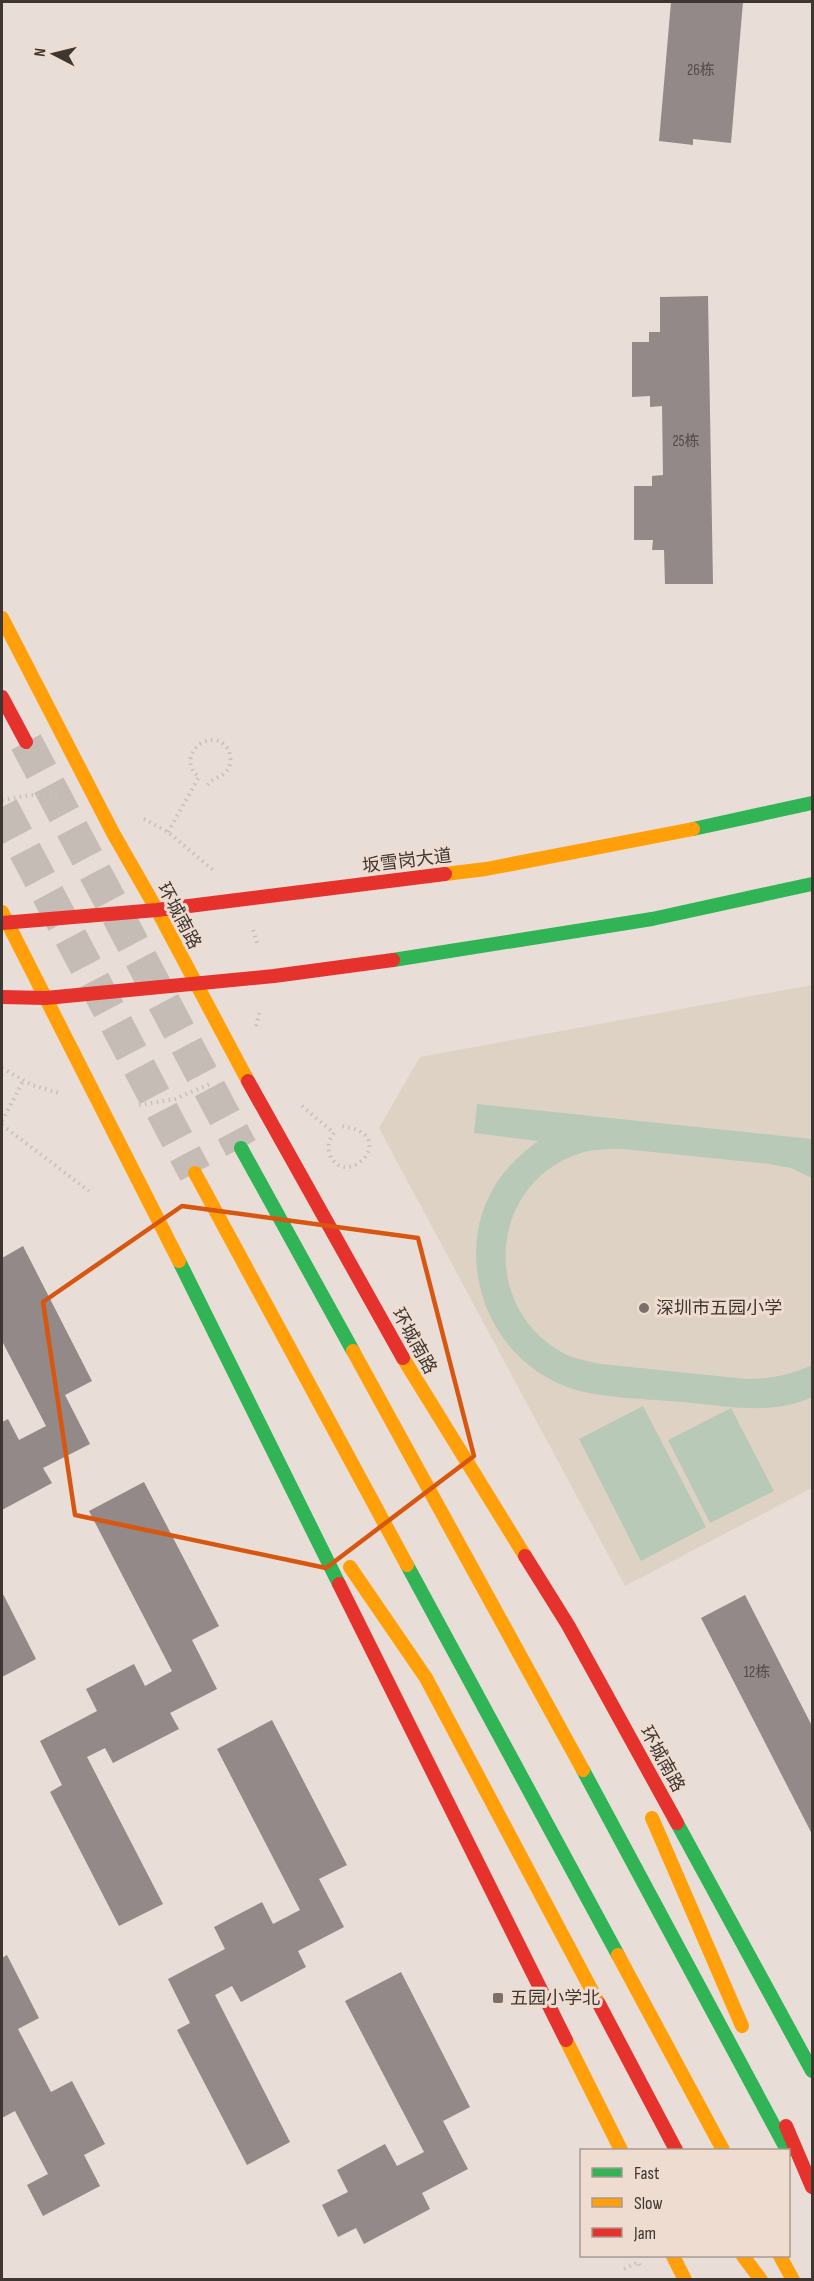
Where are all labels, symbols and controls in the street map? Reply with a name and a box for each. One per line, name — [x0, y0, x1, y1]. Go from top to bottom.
north arrow — [24, 24, 84, 84]
text: N — [31, 47, 51, 58]
house number: 26栋 — [687, 61, 715, 80]
house number: 25栋 — [672, 432, 700, 451]
street label: 坂雪岗大道 — [361, 845, 453, 877]
street label: 环城南路 — [153, 879, 205, 953]
place label: 深圳市五园小学 — [656, 1298, 782, 1319]
marker: 深圳市五园小学 — [637, 1301, 651, 1315]
street label: 环城南路 — [387, 1304, 441, 1378]
house number: 12栋 — [744, 1663, 770, 1682]
street label: 环城南路 — [635, 1722, 689, 1796]
place label: 五园小学北 — [510, 1988, 600, 2009]
marker: 五园小学北 — [491, 1991, 505, 2005]
legend — [580, 2149, 790, 2257]
text: Fast — [634, 2163, 660, 2184]
text: Slow — [634, 2193, 663, 2214]
text: Jam — [633, 2223, 656, 2244]

